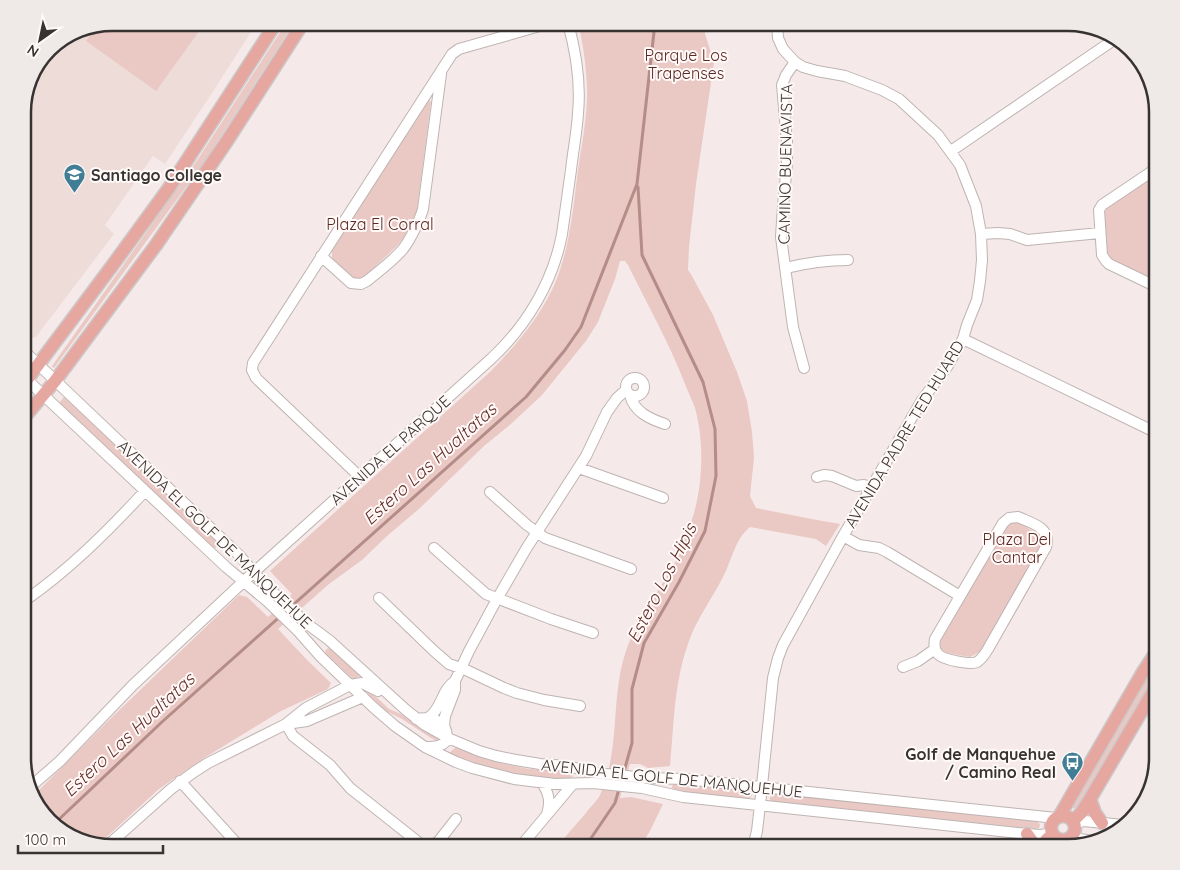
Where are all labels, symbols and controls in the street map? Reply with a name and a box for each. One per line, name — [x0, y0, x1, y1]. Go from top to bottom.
north arrow — [15, 15, 65, 65]
text: N — [24, 41, 42, 61]
park label: Parque Los Trapenses — [645, 45, 727, 83]
street label: CAMINO BUENAVISTA — [774, 84, 796, 244]
school or university icon: Santiago College — [63, 163, 87, 194]
place label: Santiago College — [91, 165, 222, 185]
park label: Plaza El Corral — [326, 214, 434, 234]
street label: AVENIDA PADRE TED HUARD — [840, 337, 968, 531]
street label: AVENIDA EL PARQUE — [326, 391, 454, 509]
water label: Estero Las Hualtatas — [358, 397, 502, 530]
street label: AVENIDA EL GOLF DE MANQUEHUE — [114, 436, 316, 632]
water label: Estero Los Hipis — [622, 518, 702, 646]
park label: Plaza Del Cantar — [983, 529, 1052, 567]
water label: Estero Las Hualtatas — [58, 667, 200, 802]
place label: Golf de Manquehue / Camino Real — [905, 744, 1056, 782]
bus stop icon: Golf de Manquehue / Camino Real — [1060, 751, 1084, 782]
street label: AVENIDA EL GOLF DE MANQUEHUE — [540, 754, 804, 802]
scale bar — [18, 822, 162, 854]
text: 100 m — [25, 830, 66, 849]

